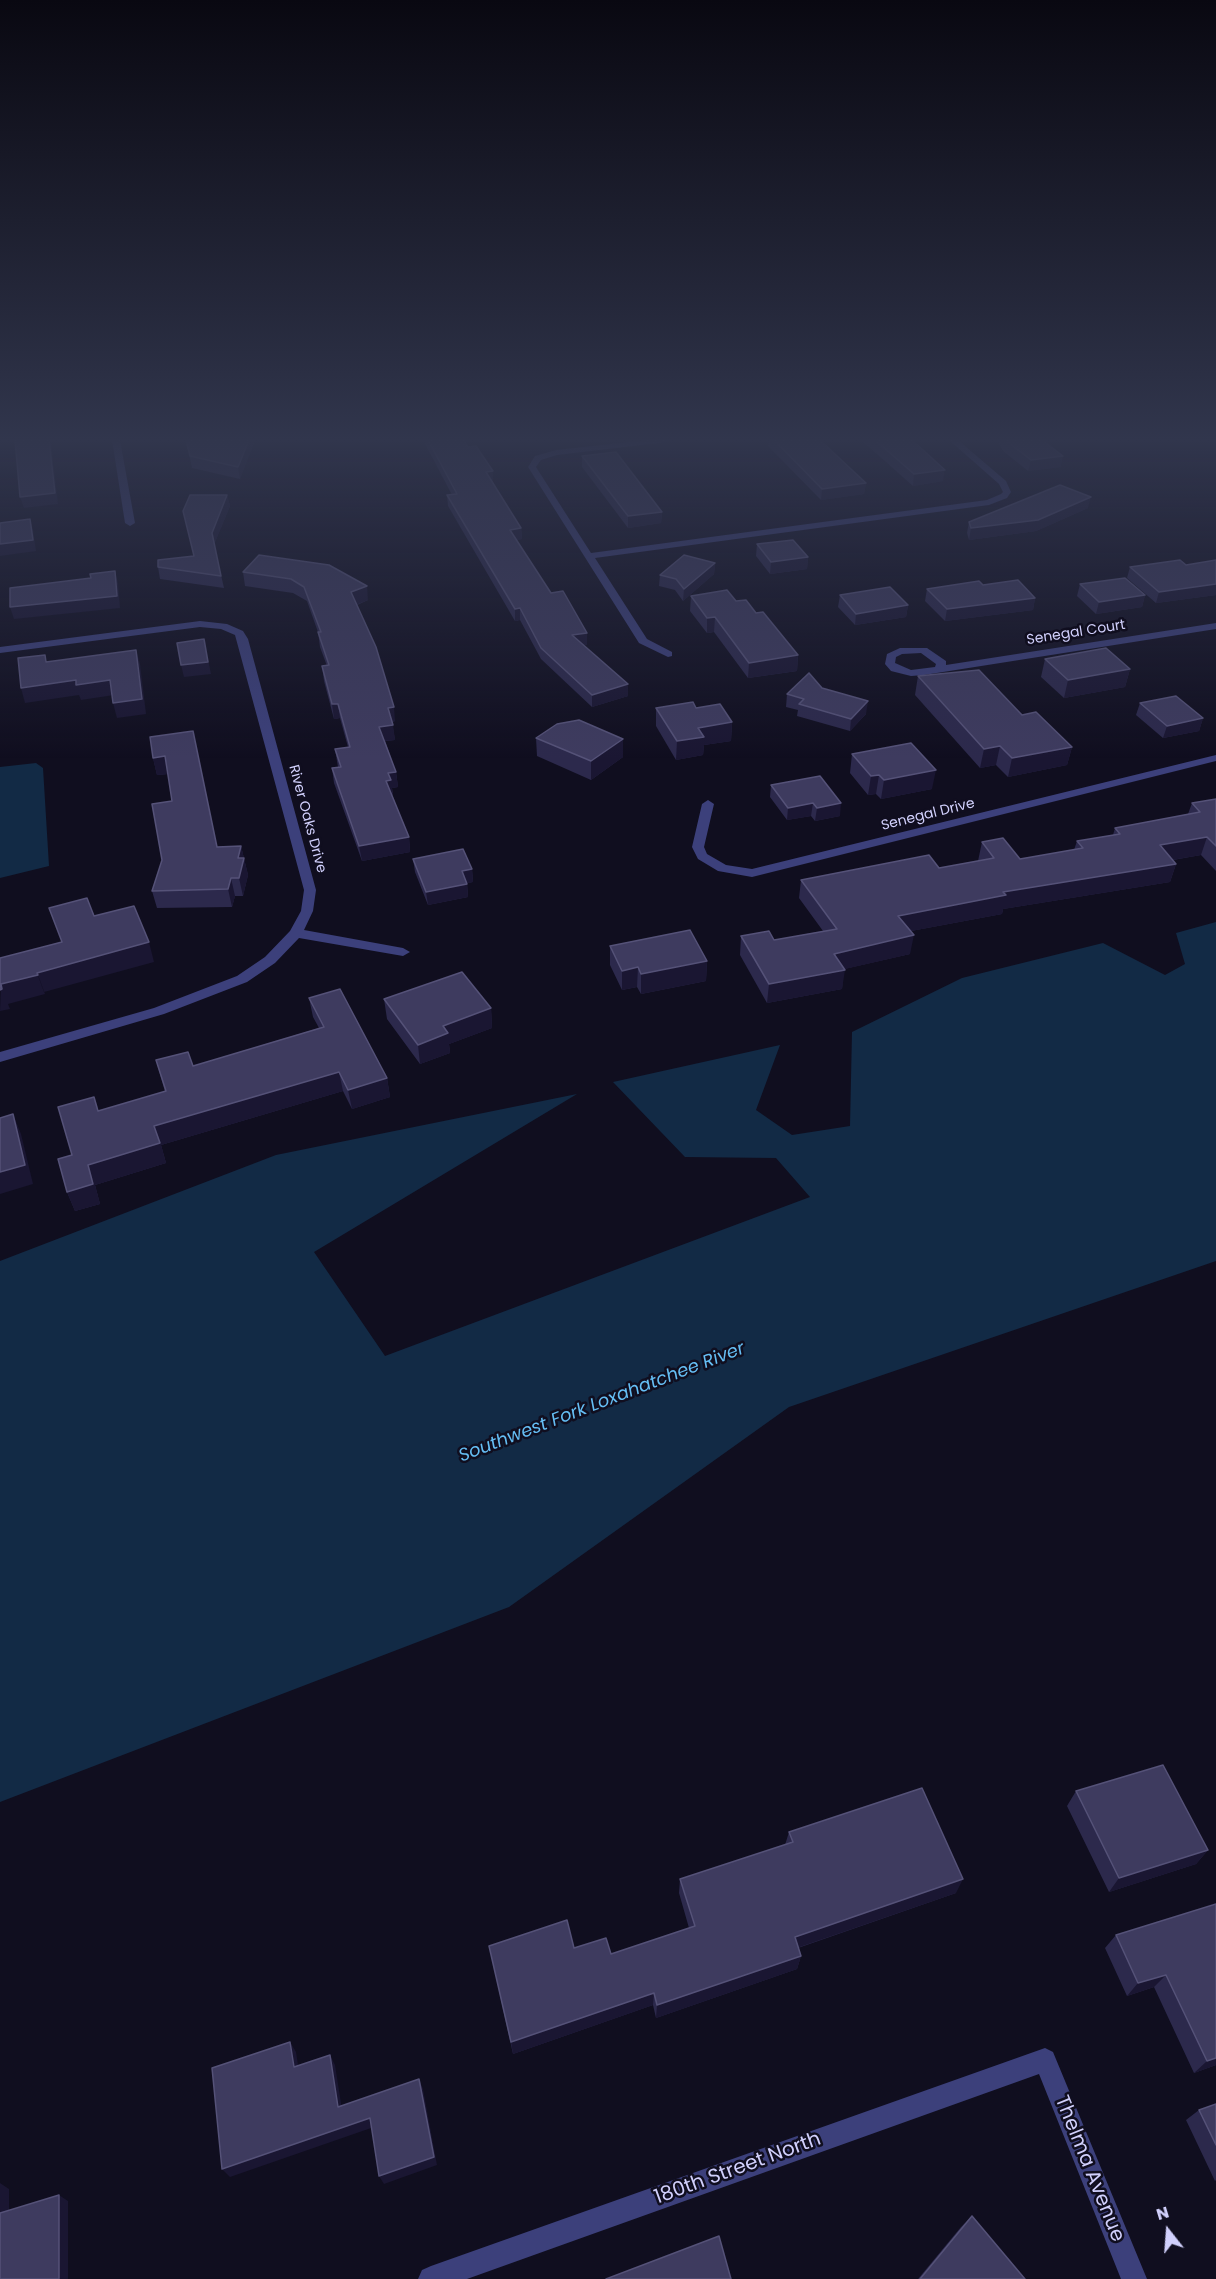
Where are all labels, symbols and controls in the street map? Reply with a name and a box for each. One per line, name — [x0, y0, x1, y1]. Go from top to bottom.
street label: Senegal Court — [1025, 617, 1127, 649]
street label: River Oaks Drive — [284, 763, 330, 875]
street label: Senegal Drive — [880, 795, 976, 835]
water label: Southwest Fork Loxahatchee River — [456, 1338, 748, 1468]
street label: Thelma Avenue — [1049, 2092, 1129, 2246]
street label: 180th Street North — [652, 2128, 824, 2210]
north arrow — [1138, 2201, 1198, 2261]
text: N — [1153, 2201, 1172, 2226]

